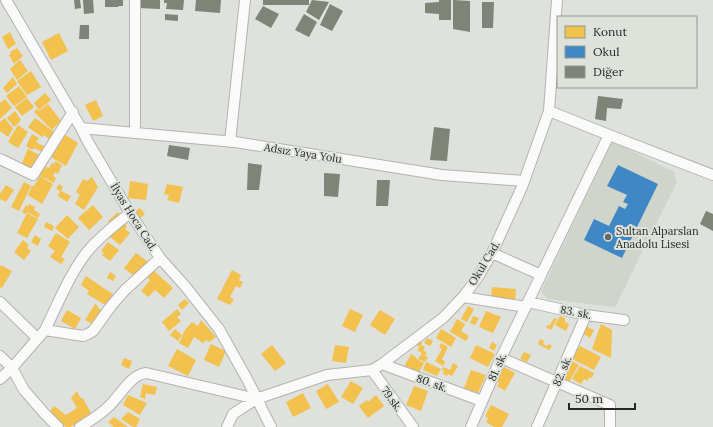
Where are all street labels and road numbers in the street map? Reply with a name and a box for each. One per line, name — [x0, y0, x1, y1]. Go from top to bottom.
street label: Adsız Yaya Yolu — [262, 140, 343, 166]
street label: İlyas Hoca Cad. — [107, 180, 161, 254]
street label: Okul Cad. — [465, 238, 503, 288]
street label: 83. sk. — [559, 302, 593, 322]
street label: 81. sk. — [485, 351, 509, 383]
street label: 82. sk. — [549, 354, 575, 388]
street label: 80. sk. — [414, 371, 450, 395]
street label: 79.sk. — [378, 384, 406, 414]

